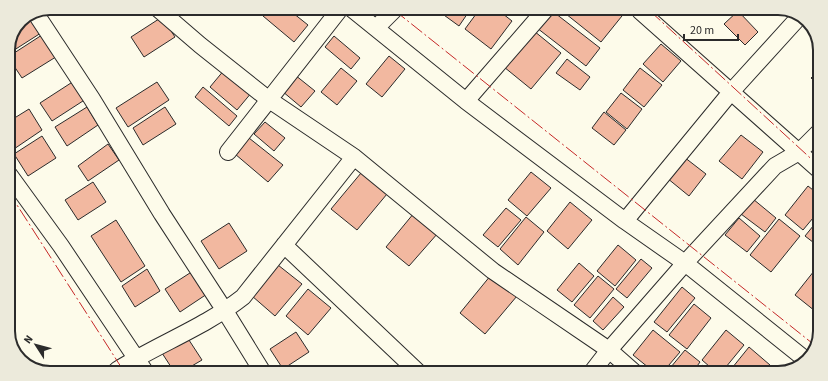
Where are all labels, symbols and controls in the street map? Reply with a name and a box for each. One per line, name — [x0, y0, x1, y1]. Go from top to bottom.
scale bar — [684, 16, 738, 42]
text: 20 m — [690, 22, 714, 39]
north arrow — [16, 325, 56, 365]
text: N — [20, 332, 37, 347]

